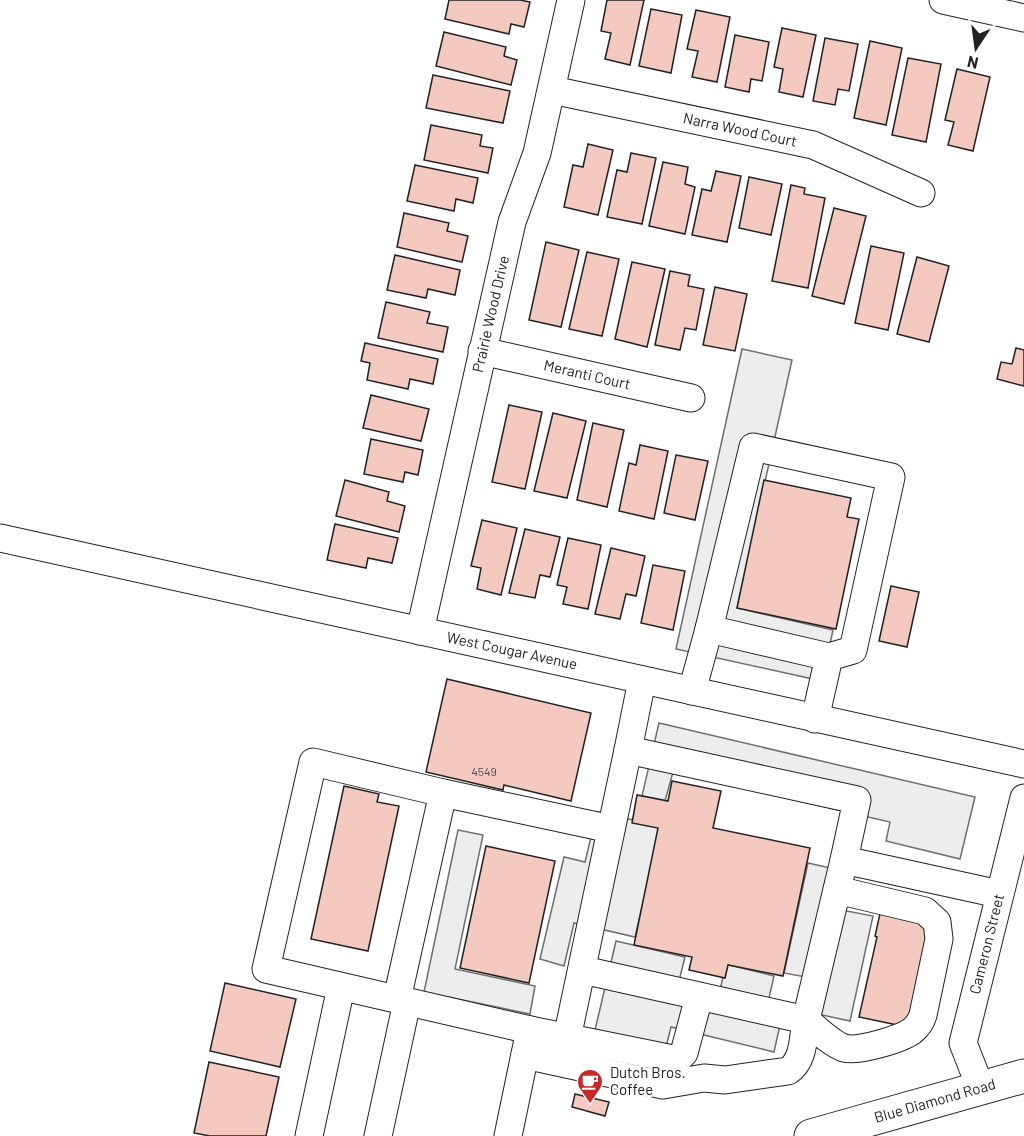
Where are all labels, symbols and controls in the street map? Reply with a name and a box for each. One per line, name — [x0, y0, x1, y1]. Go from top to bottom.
north arrow — [946, 18, 1006, 78]
text: N — [965, 53, 980, 74]
street label: Narra Wood Court — [682, 108, 799, 150]
street label: Prairie Wood Drive — [468, 254, 512, 374]
street label: Meranti Court — [542, 355, 632, 393]
street label: West Cougar Avenue — [445, 627, 579, 673]
house number: 4549 — [471, 764, 497, 778]
street label: Cameron Street — [965, 892, 1007, 996]
place label: Dutch Bros. Coffee — [610, 1063, 686, 1098]
cafe icon: Dutch Bros. Coffee — [575, 1067, 605, 1105]
street label: Blue Diamond Road — [872, 1074, 998, 1126]

